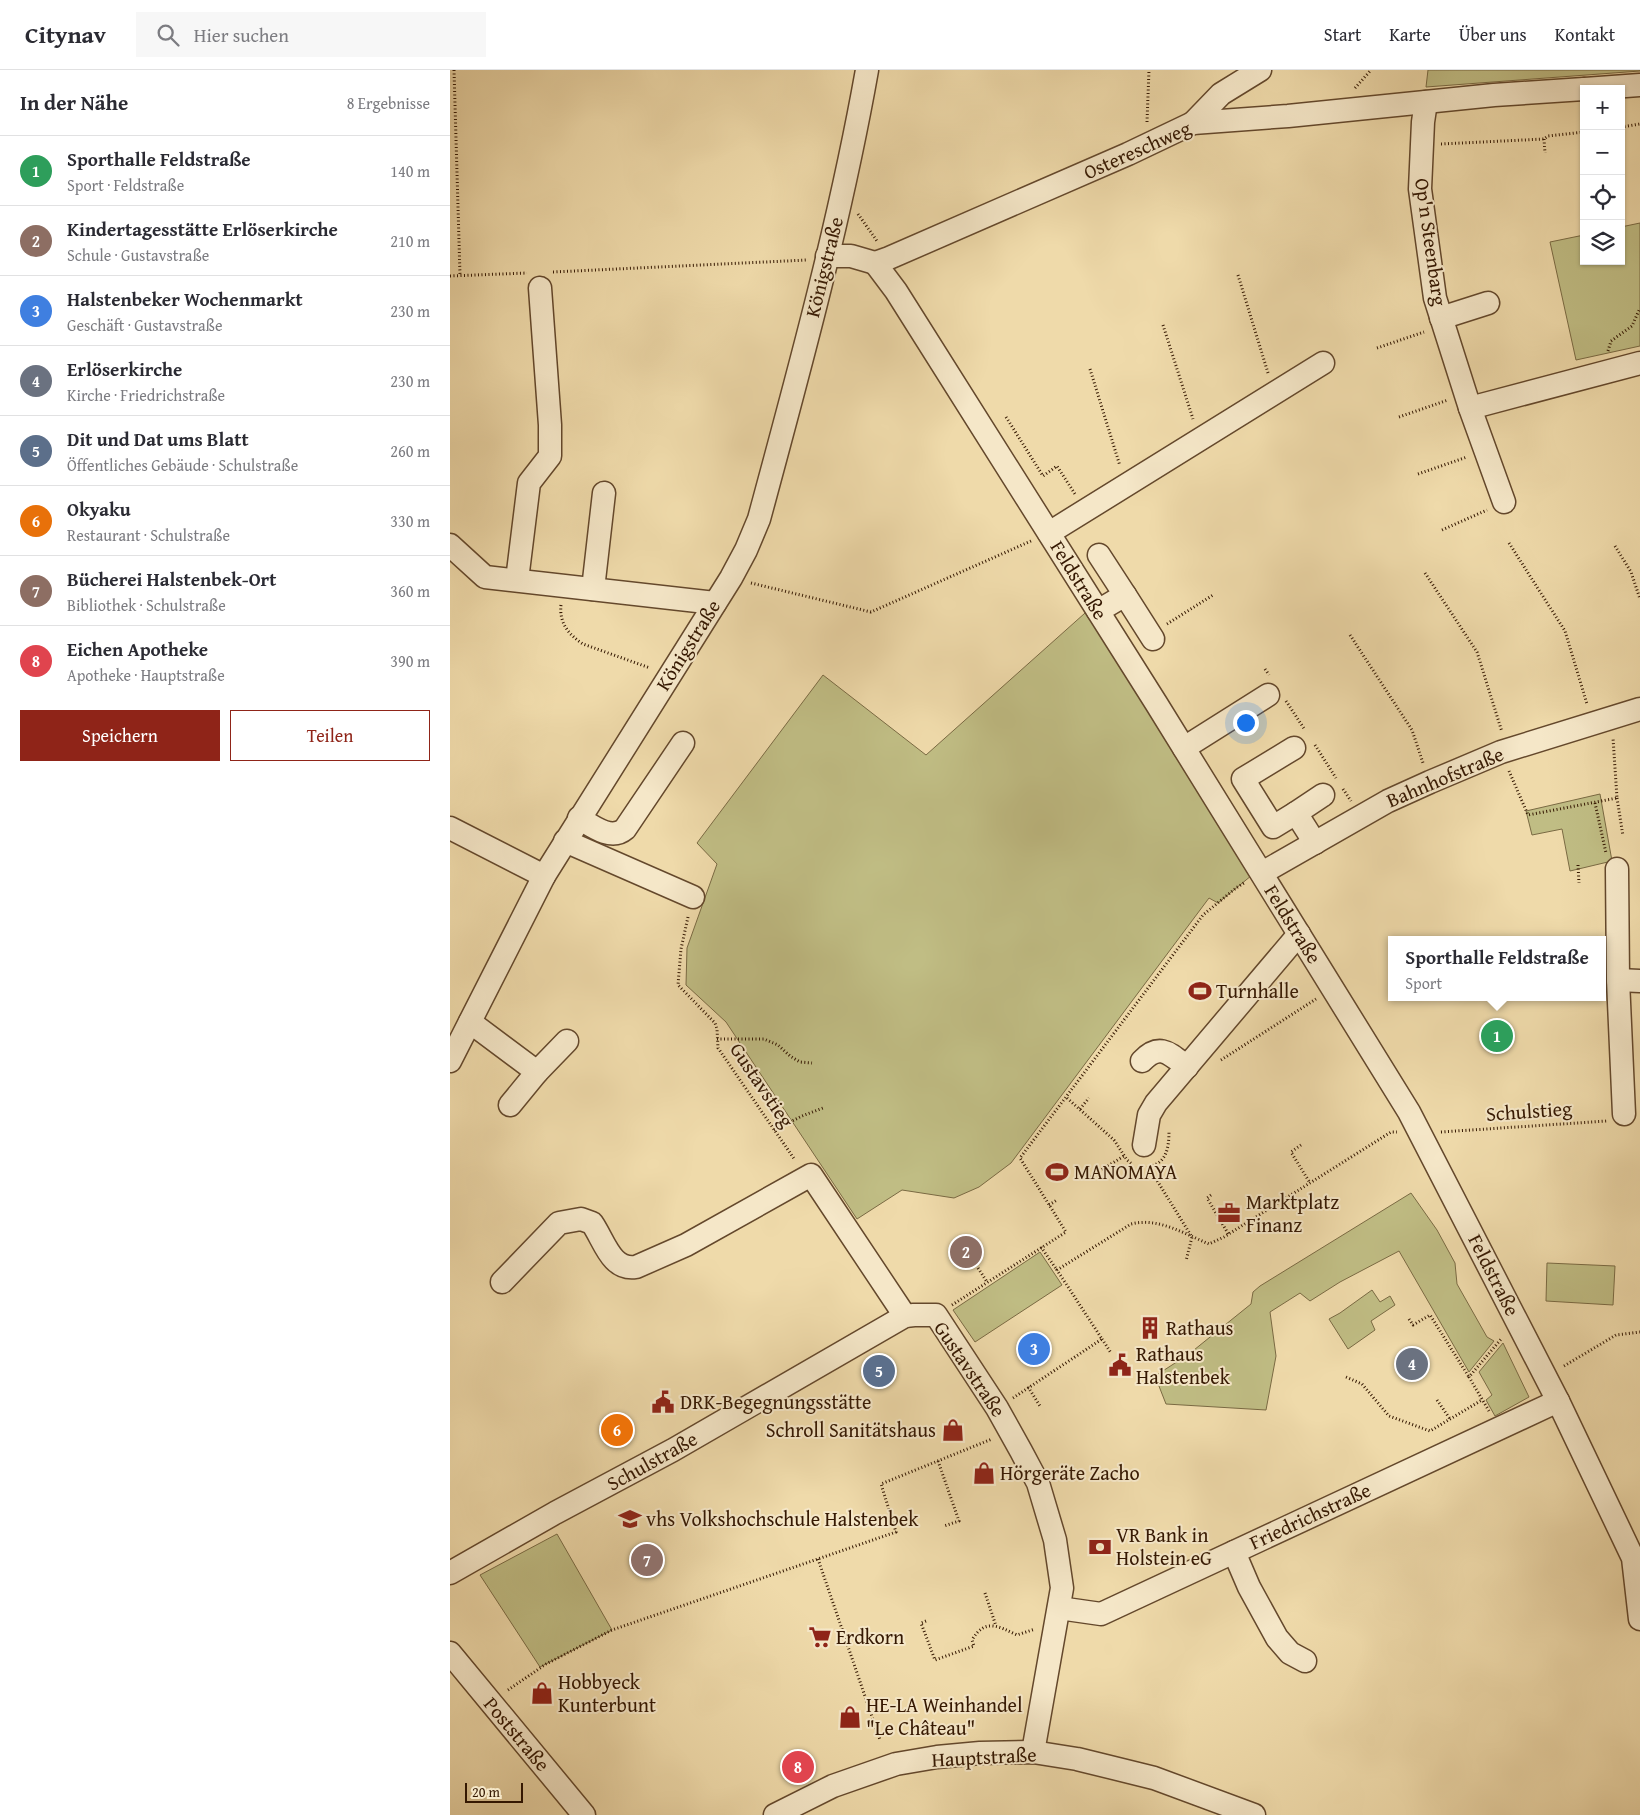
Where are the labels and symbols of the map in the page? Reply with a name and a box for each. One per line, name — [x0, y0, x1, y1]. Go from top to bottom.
street label: Ostereschweg — [1078, 113, 1195, 186]
street label: Op'n Steenbarg — [1408, 176, 1455, 308]
street label: Königstraße — [797, 214, 850, 320]
street label: Feldstraße — [1044, 535, 1115, 625]
street label: Königstraße — [648, 594, 727, 696]
your location — [1233, 710, 1259, 736]
street label: Bahnhofstraße — [1382, 739, 1508, 814]
street label: Feldstraße — [1258, 879, 1329, 969]
place label: Turnhalle — [1216, 976, 1299, 1005]
sports icon: Turnhalle — [1187, 978, 1213, 1004]
pin: 1 — [1481, 1017, 1513, 1055]
street label: Gustavstieg — [723, 1037, 801, 1133]
street label: Schulstieg — [1485, 1093, 1573, 1128]
place label: MANOMAYA — [1074, 1157, 1177, 1186]
sports icon: MANOMAYA — [1044, 1159, 1070, 1185]
place label: Marktplatz Finanz — [1246, 1187, 1339, 1239]
office icon: Marktplatz Finanz — [1216, 1200, 1242, 1226]
street label: Feldstraße — [1461, 1229, 1527, 1321]
pin: 2 — [950, 1233, 982, 1271]
place label: Rathaus — [1166, 1313, 1234, 1342]
street label: Gustavstraße — [928, 1315, 1013, 1423]
building icon: Rathaus — [1137, 1315, 1163, 1341]
pin: 3 — [1018, 1330, 1050, 1368]
place label: Rathaus Halstenbek — [1136, 1339, 1231, 1391]
pin: 4 — [1396, 1345, 1428, 1383]
pin: 5 — [863, 1352, 895, 1390]
public building icon: Rathaus Halstenbek — [1107, 1352, 1133, 1378]
place label: DRK-Begegnungsstätte — [680, 1387, 872, 1416]
public building icon: DRK-Begegnungsstätte — [650, 1389, 676, 1415]
pin: 6 — [601, 1411, 633, 1449]
place label: Schroll Sanitätshaus — [766, 1415, 936, 1444]
shop icon: Schroll Sanitätshaus — [940, 1417, 966, 1443]
street label: Schulstraße — [601, 1424, 702, 1497]
place label: Hörgeräte Zacho — [1000, 1458, 1140, 1487]
shop icon: Hörgeräte Zacho — [971, 1460, 997, 1486]
street label: Friedrichstraße — [1244, 1475, 1375, 1556]
place label: vhs Volkshochschule Halstenbek — [646, 1504, 919, 1533]
school or university icon: vhs Volkshochschule Halstenbek — [617, 1506, 643, 1532]
place label: VR Bank in Holstein eG — [1116, 1520, 1212, 1572]
bank icon: VR Bank in Holstein eG — [1087, 1534, 1113, 1560]
pin: 7 — [631, 1541, 663, 1579]
place label: Erdkorn — [836, 1622, 904, 1651]
supermarket icon: Erdkorn — [807, 1624, 833, 1650]
place label: Hobbyeck Kunterbunt — [558, 1667, 656, 1719]
shop icon: Hobbyeck Kunterbunt — [529, 1680, 555, 1706]
street label: Poststraße — [477, 1690, 557, 1777]
place label: HE-LA Weinhandel "Le Château" — [866, 1690, 1023, 1742]
shop icon: HE-LA Weinhandel "Le Château" — [837, 1704, 863, 1730]
street label: Hauptstraße — [931, 1739, 1037, 1774]
pin: 8 — [782, 1748, 814, 1786]
scale bar — [465, 1780, 522, 1803]

